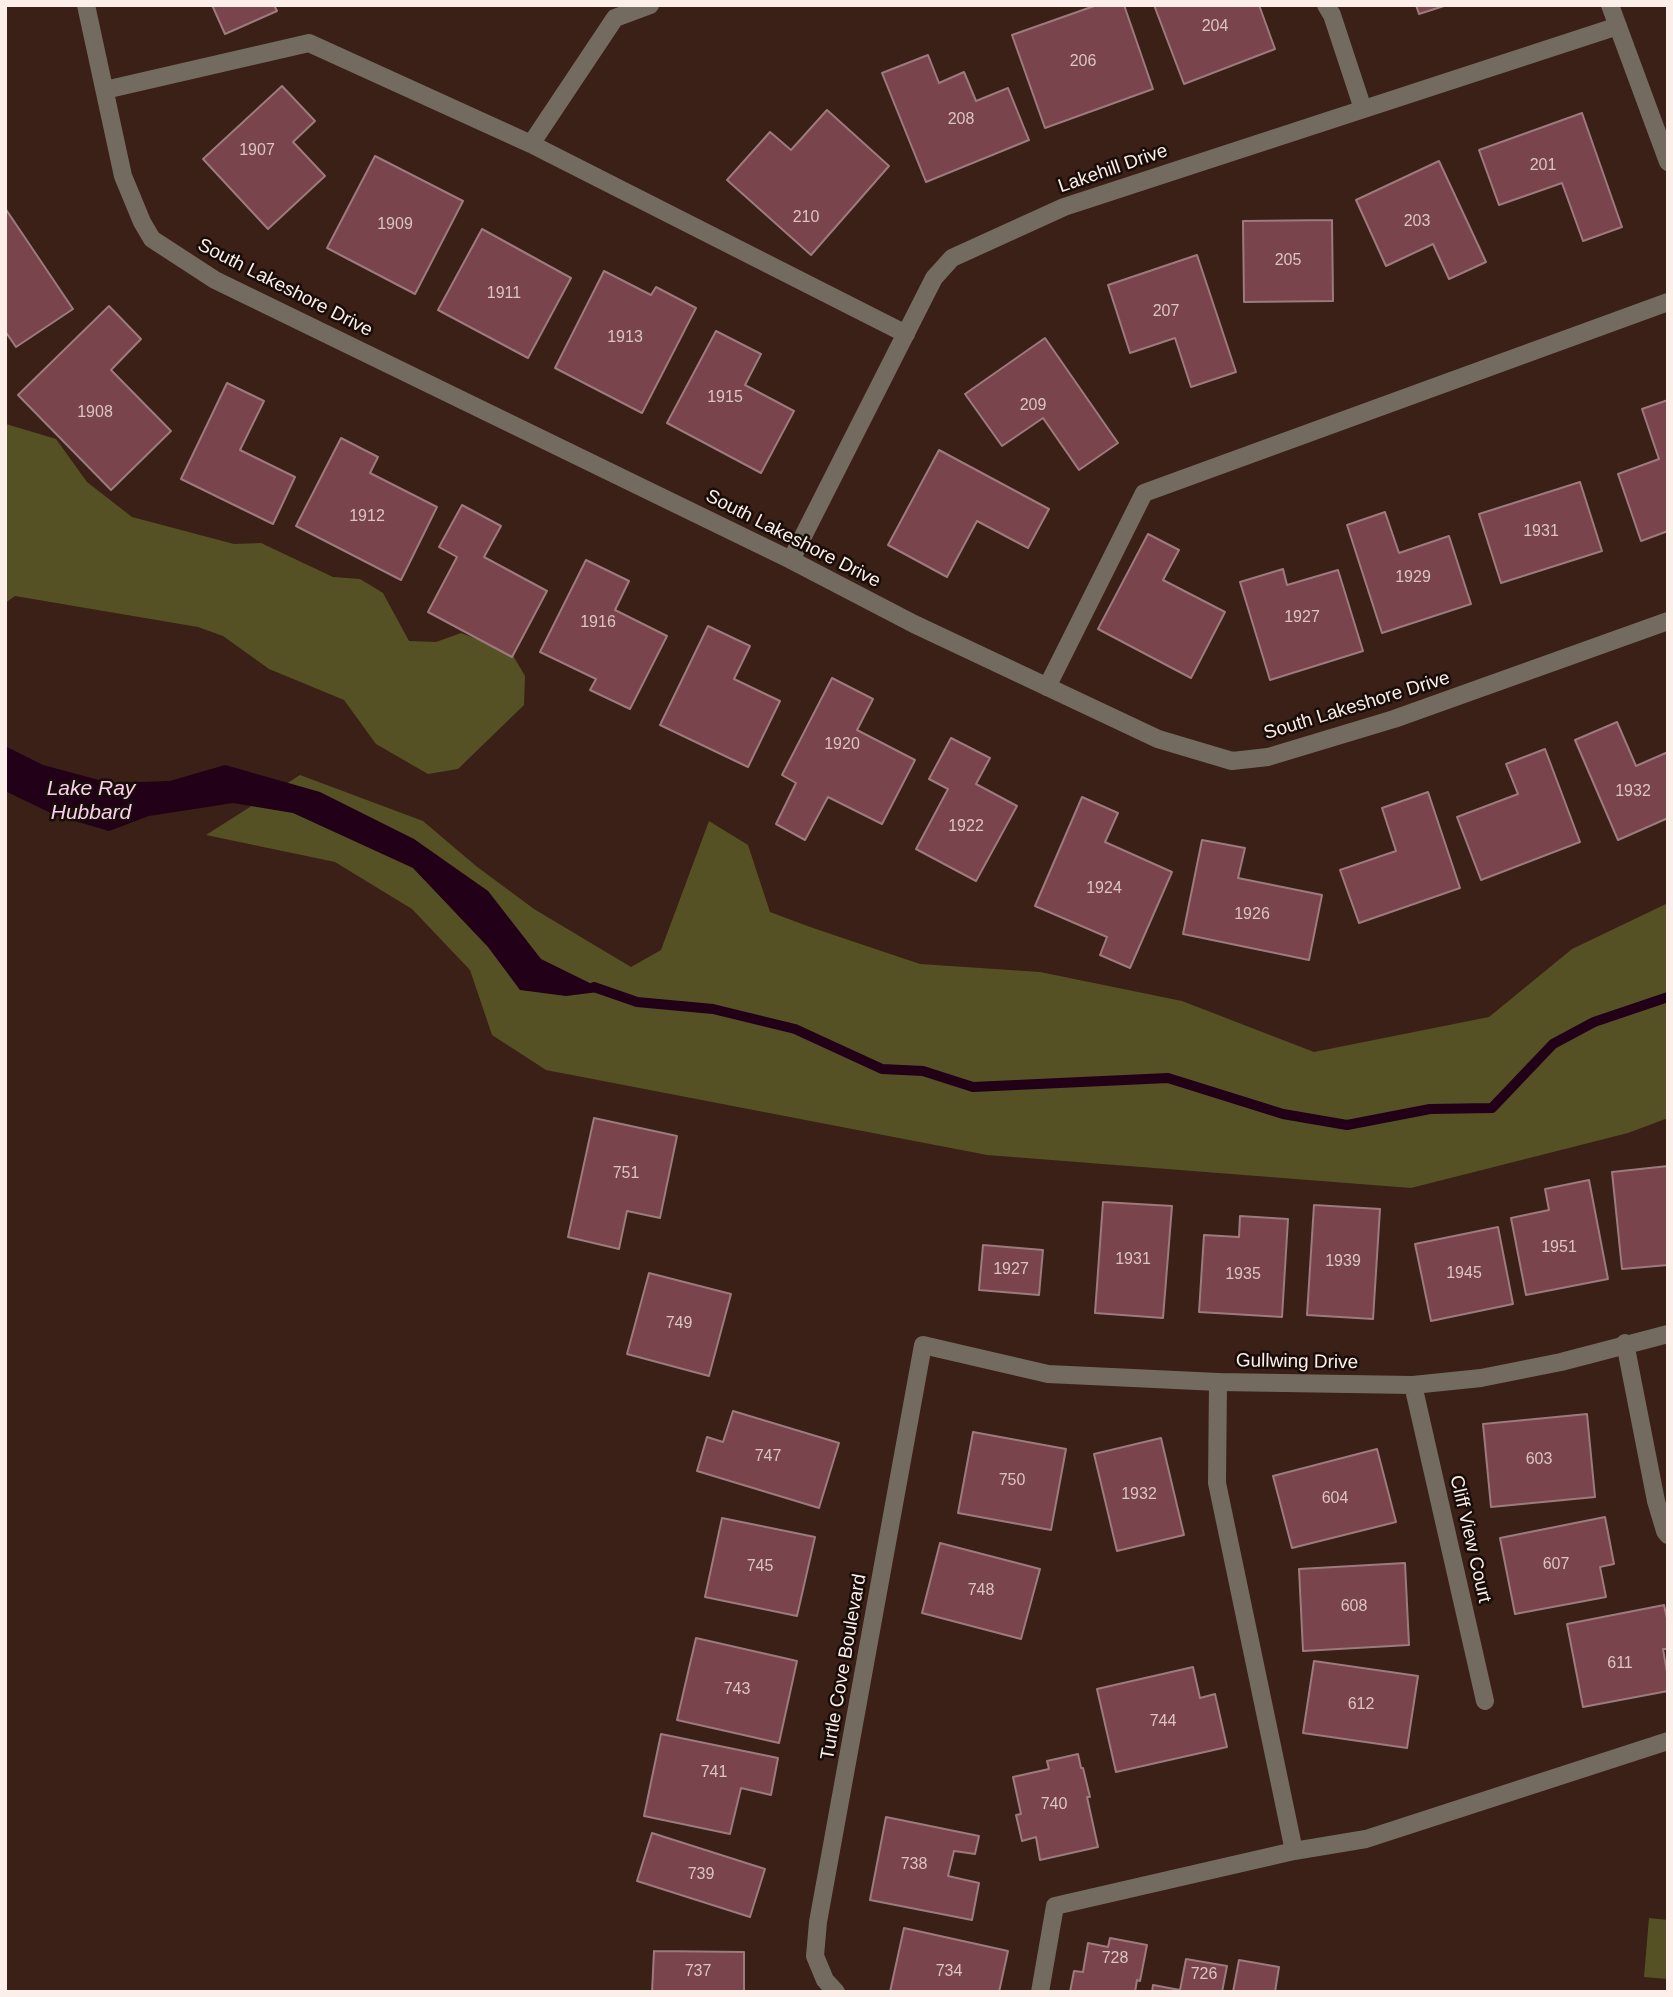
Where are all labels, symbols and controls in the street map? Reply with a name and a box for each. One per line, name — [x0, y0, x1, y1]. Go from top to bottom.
house number: 204 — [1202, 17, 1228, 37]
house number: 206 — [1070, 52, 1096, 72]
house number: 208 — [948, 110, 974, 130]
street label: Lakehill Drive — [1055, 140, 1171, 198]
house number: 1907 — [239, 141, 275, 161]
house number: 201 — [1530, 156, 1556, 176]
house number: 210 — [793, 208, 819, 228]
house number: 203 — [1404, 212, 1430, 232]
house number: 1909 — [377, 215, 413, 235]
street label: South Lakeshore Drive — [194, 234, 376, 342]
house number: 205 — [1275, 251, 1301, 271]
house number: 1911 — [487, 284, 521, 304]
house number: 207 — [1153, 302, 1179, 322]
house number: 1913 — [607, 328, 643, 348]
house number: 1915 — [707, 388, 743, 408]
house number: 209 — [1020, 396, 1046, 416]
house number: 1908 — [77, 403, 113, 423]
street label: South Lakeshore Drive — [702, 485, 884, 593]
house number: 1912 — [349, 507, 385, 527]
house number: 1931 — [1523, 522, 1559, 542]
house number: 1929 — [1395, 568, 1431, 588]
house number: 1927 — [1284, 608, 1320, 628]
house number: 1916 — [580, 613, 616, 633]
street label: South Lakeshore Drive — [1261, 667, 1453, 745]
house number: 1920 — [824, 735, 860, 755]
water label: Lake Ray Hubbard — [47, 776, 135, 826]
house number: 1932 — [1615, 782, 1651, 802]
house number: 1922 — [948, 817, 984, 837]
house number: 1924 — [1086, 879, 1122, 899]
house number: 1926 — [1234, 905, 1270, 925]
house number: 751 — [613, 1164, 639, 1184]
house number: 1951 — [1541, 1238, 1577, 1258]
house number: 1931 — [1115, 1250, 1151, 1270]
house number: 1939 — [1325, 1252, 1361, 1272]
house number: 1927 — [993, 1260, 1029, 1280]
house number: 1945 — [1446, 1264, 1482, 1284]
house number: 1935 — [1225, 1265, 1261, 1285]
house number: 749 — [666, 1314, 692, 1334]
street label: Gullwing Drive — [1236, 1350, 1358, 1374]
house number: 747 — [755, 1447, 781, 1467]
house number: 603 — [1526, 1450, 1552, 1470]
house number: 750 — [999, 1471, 1025, 1491]
street label: Cliff View Court — [1444, 1473, 1496, 1605]
house number: 1932 — [1121, 1485, 1157, 1505]
house number: 604 — [1322, 1489, 1348, 1509]
house number: 607 — [1543, 1555, 1569, 1575]
house number: 745 — [747, 1557, 773, 1577]
street label: Turtle Cove Boulevard — [816, 1572, 872, 1762]
house number: 748 — [968, 1581, 994, 1601]
house number: 608 — [1341, 1597, 1367, 1617]
house number: 611 — [1607, 1654, 1633, 1674]
house number: 743 — [724, 1680, 750, 1700]
house number: 612 — [1348, 1695, 1374, 1715]
house number: 744 — [1150, 1712, 1176, 1732]
house number: 741 — [701, 1763, 727, 1783]
house number: 740 — [1041, 1795, 1067, 1815]
house number: 738 — [901, 1855, 927, 1875]
house number: 739 — [688, 1865, 714, 1885]
house number: 728 — [1102, 1949, 1128, 1969]
house number: 737 — [685, 1962, 711, 1982]
house number: 734 — [936, 1962, 962, 1982]
house number: 726 — [1191, 1965, 1217, 1985]

